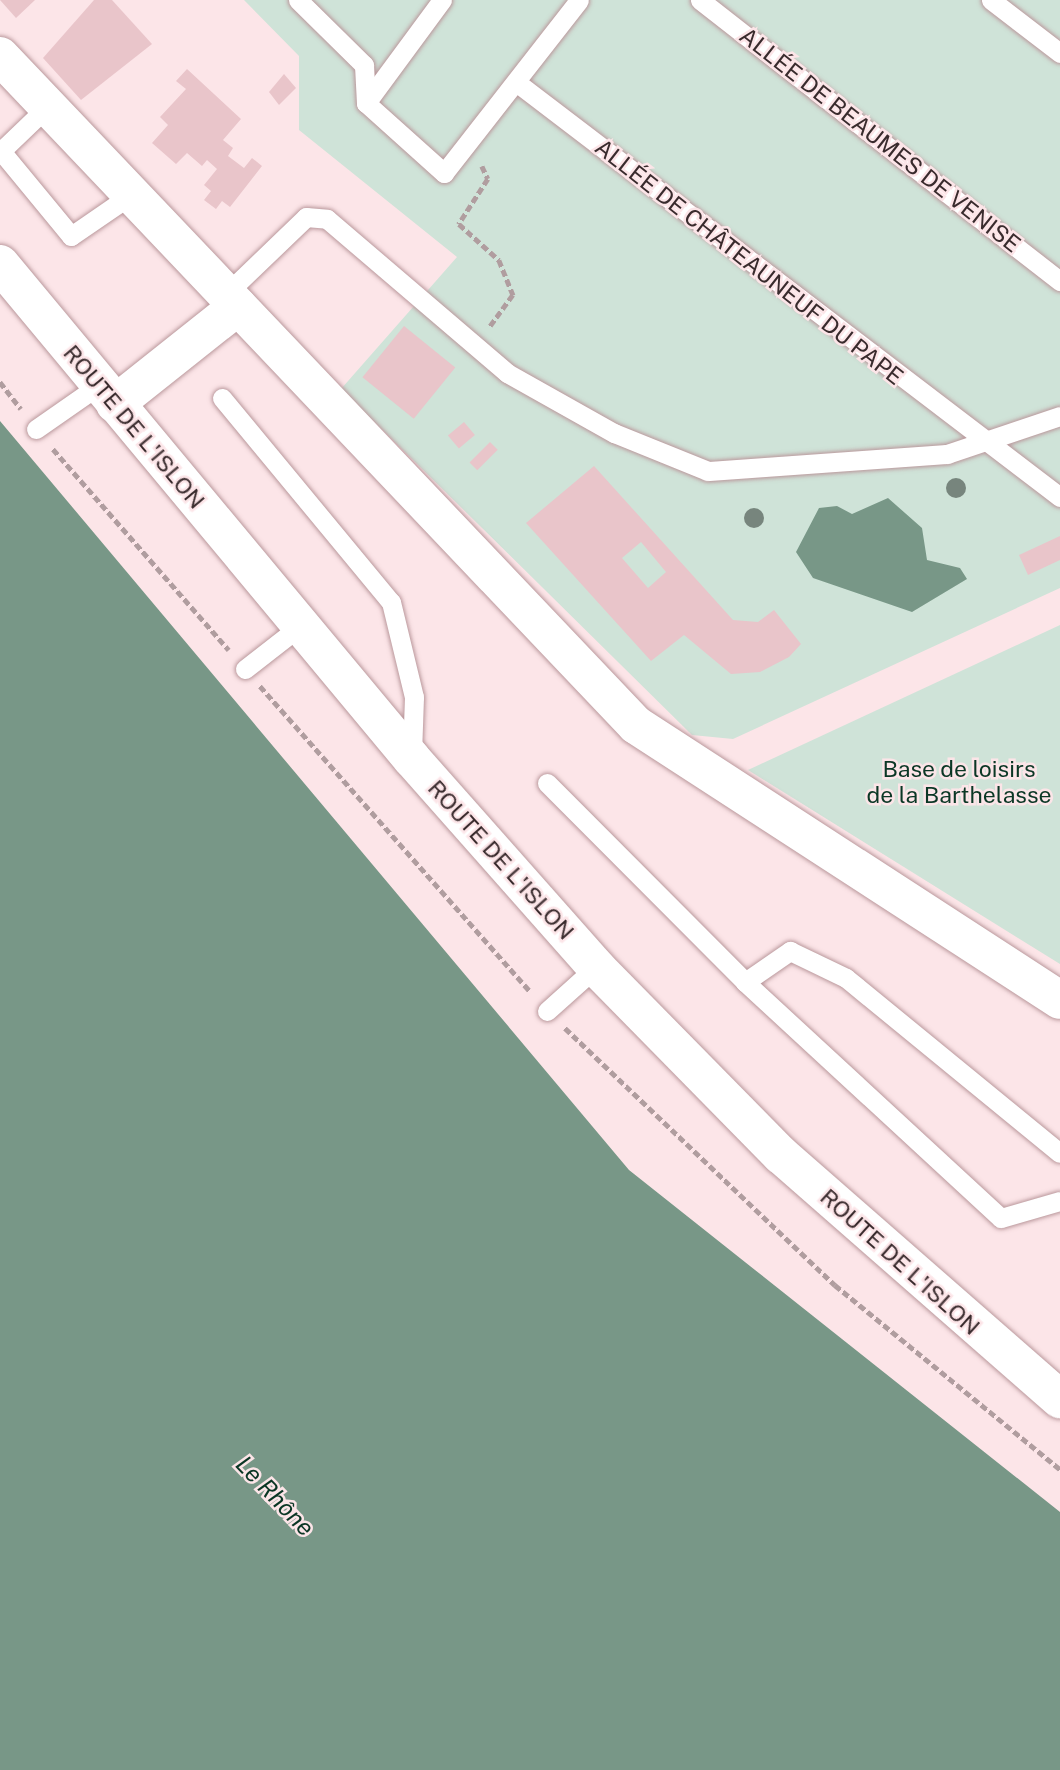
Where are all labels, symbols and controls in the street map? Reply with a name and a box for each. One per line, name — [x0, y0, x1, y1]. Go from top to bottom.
street label: ALLÉE DE BEAUMES DE VENISE — [734, 22, 1026, 258]
street label: ALLÉE DE CHÂTEAUNEUF DU PAPE — [589, 133, 909, 391]
street label: ROUTE DE L'ISLON — [57, 340, 211, 514]
park label: Base de loisirs de la Barthelasse — [866, 755, 1052, 809]
street label: ROUTE DE L'ISLON — [422, 775, 580, 945]
street label: ROUTE DE L'ISLON — [815, 1183, 985, 1341]
water label: Le Rhône — [230, 1450, 320, 1542]

